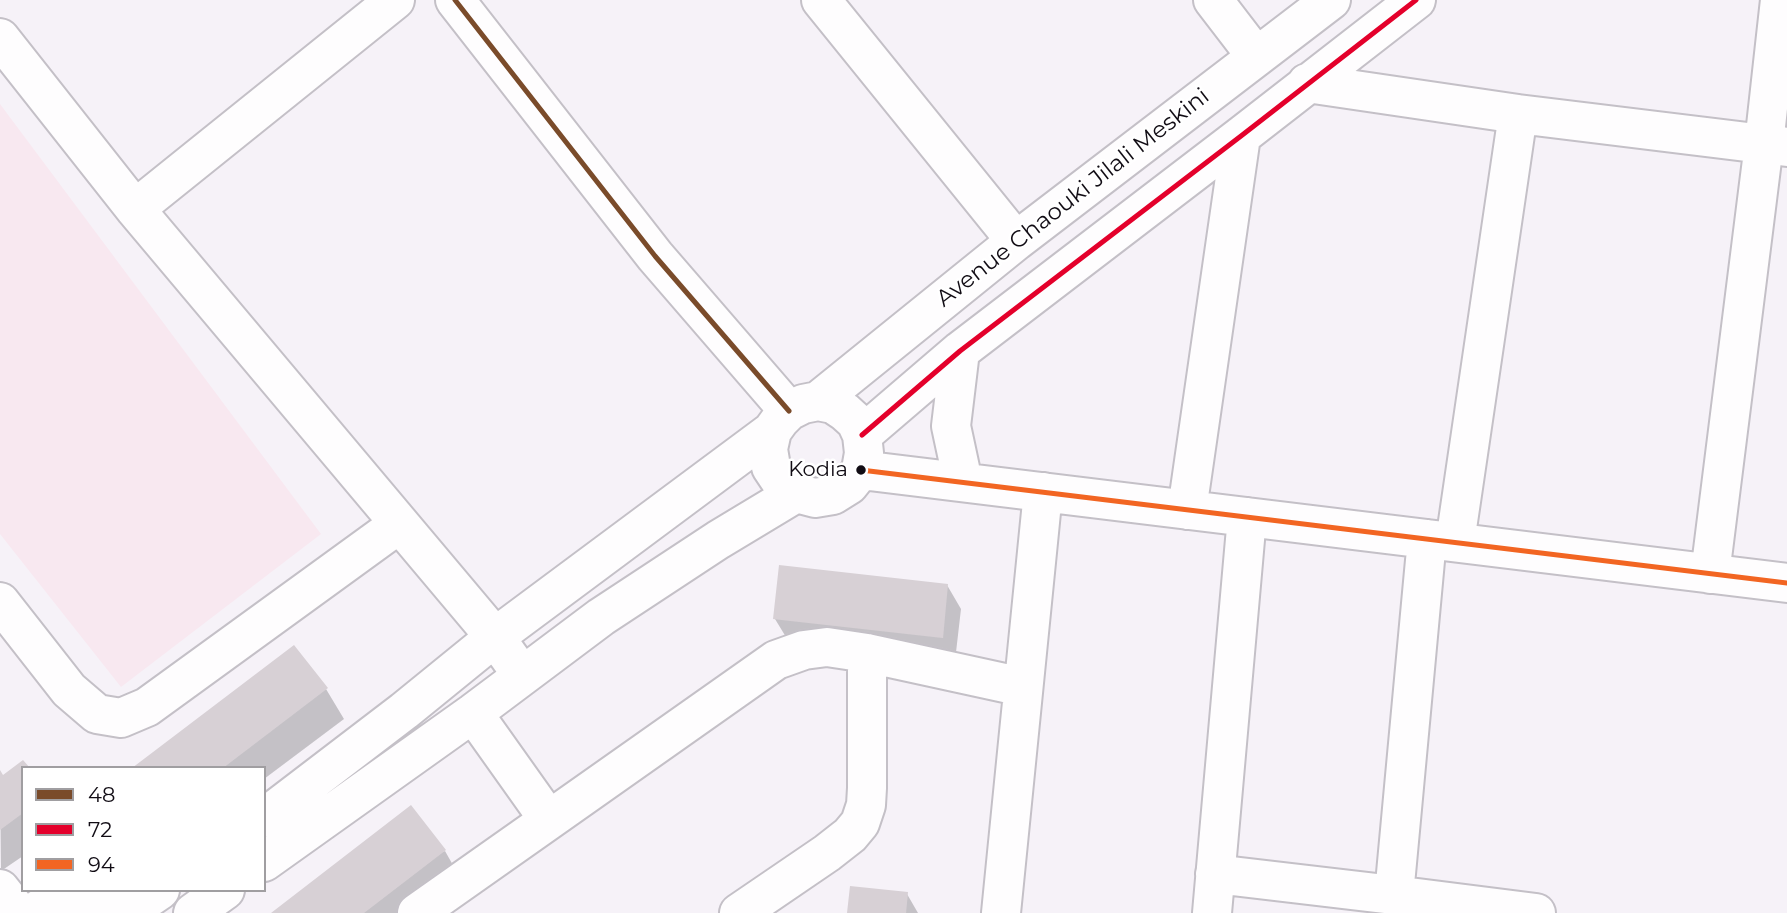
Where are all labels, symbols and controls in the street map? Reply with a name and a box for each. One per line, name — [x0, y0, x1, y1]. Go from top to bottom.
street label: Avenue Chaouki Jilali Meskini — [931, 83, 1215, 313]
place label: Kodia — [788, 457, 848, 483]
marker: Kodia — [854, 463, 868, 477]
legend — [21, 766, 266, 892]
text: 48 — [88, 782, 116, 807]
text: 72 — [88, 817, 112, 842]
text: 94 — [88, 852, 115, 877]

